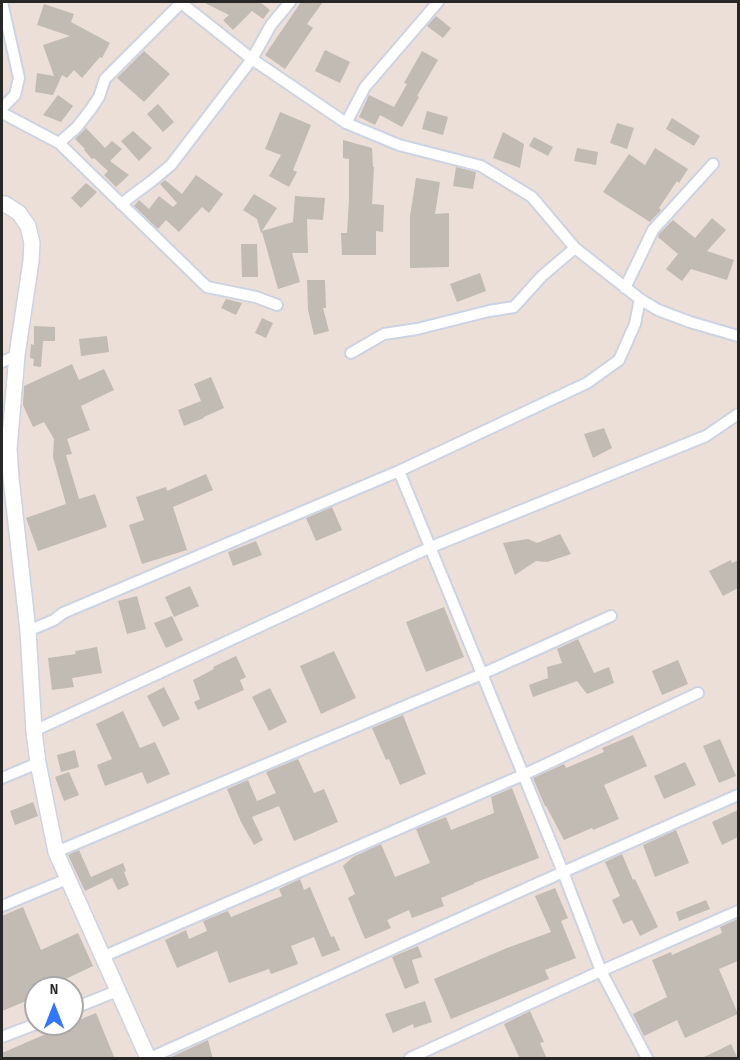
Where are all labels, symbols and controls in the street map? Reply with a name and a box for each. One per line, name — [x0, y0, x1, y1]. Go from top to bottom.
north arrow — [24, 976, 84, 1036]
text: N — [50, 980, 58, 999]

